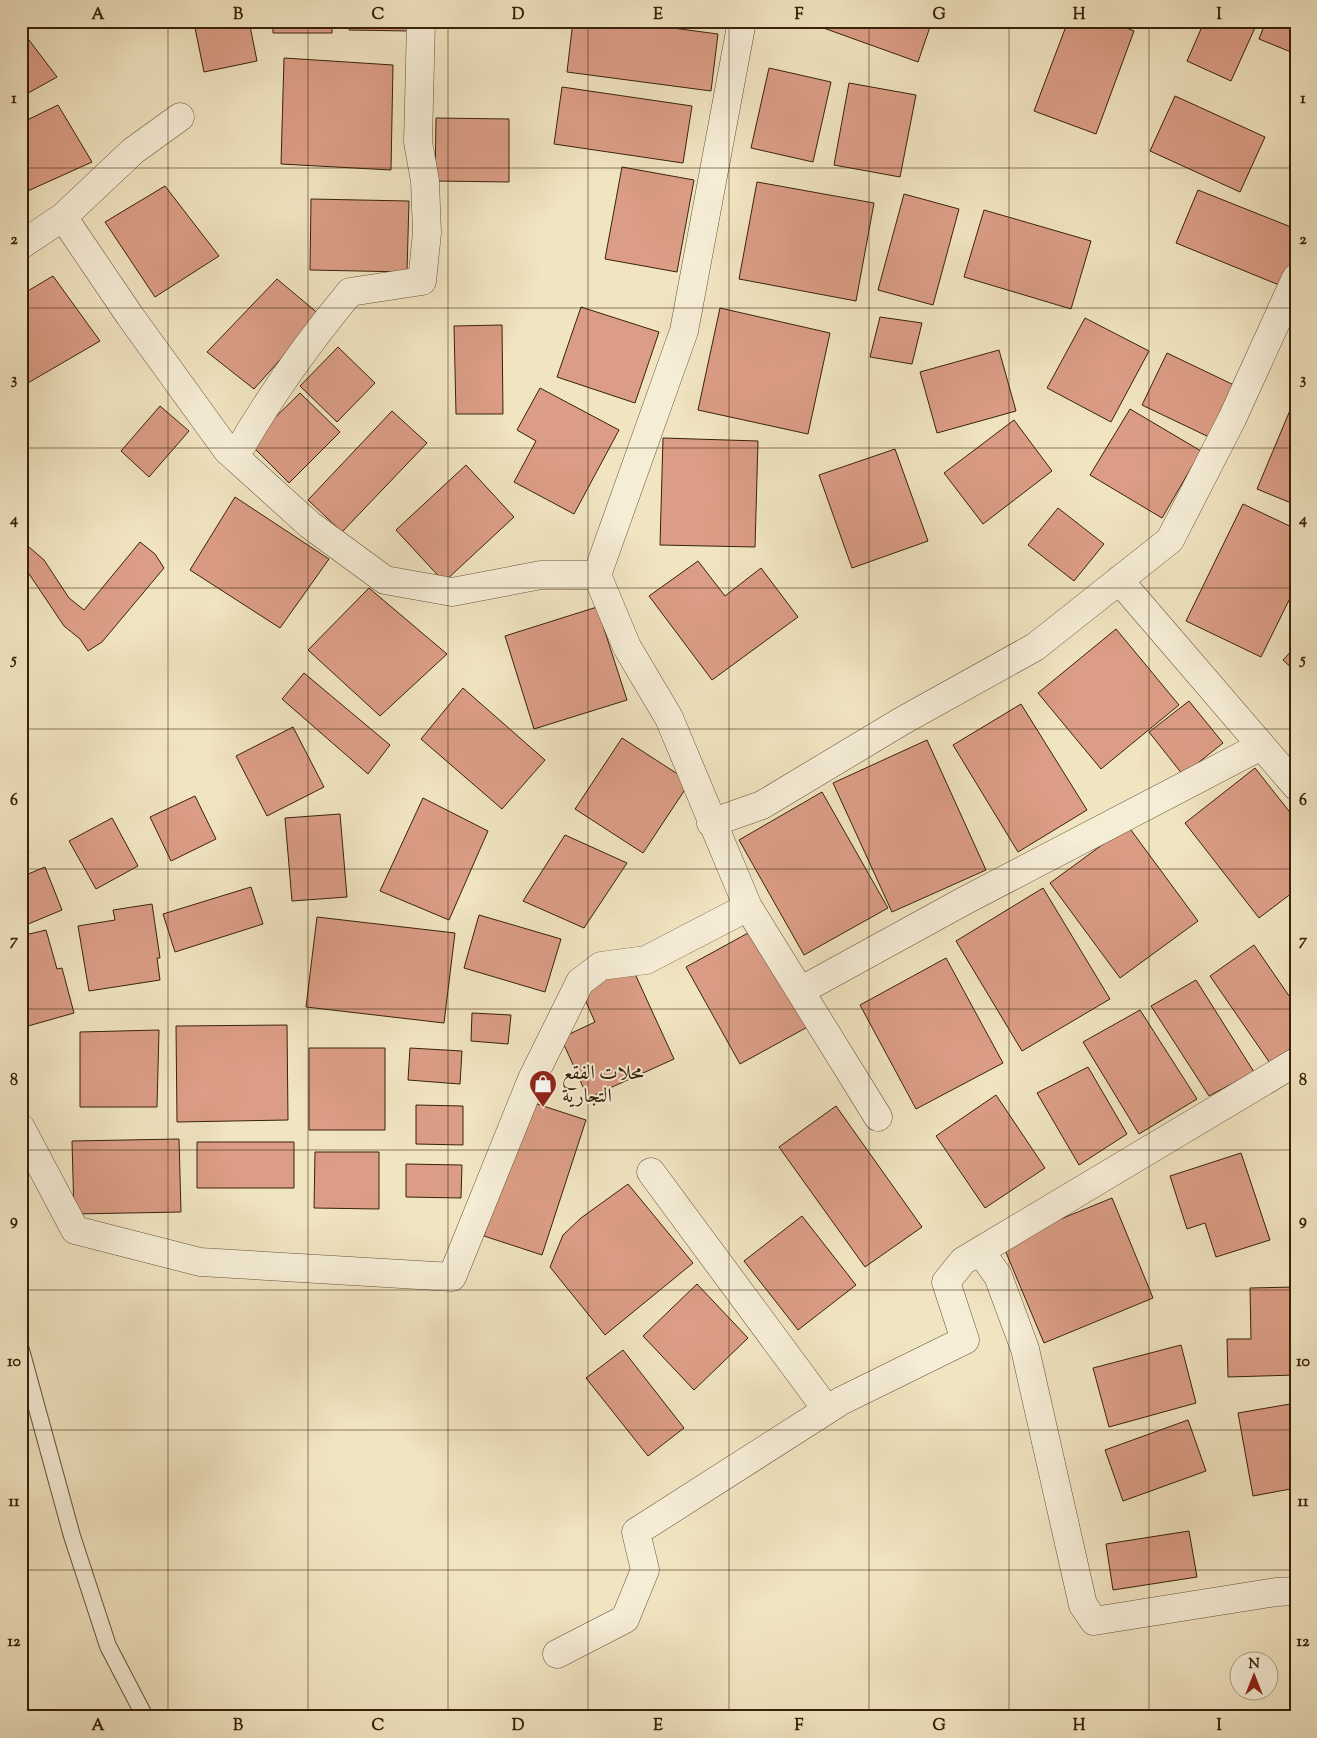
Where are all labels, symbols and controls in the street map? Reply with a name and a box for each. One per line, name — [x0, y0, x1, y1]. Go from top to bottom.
text: A — [92, 4, 105, 27]
text: B — [233, 4, 243, 27]
text: C — [372, 4, 385, 27]
text: D — [512, 4, 525, 27]
text: E — [653, 4, 663, 27]
text: F — [795, 4, 804, 27]
text: G — [932, 4, 946, 27]
text: H — [1073, 4, 1086, 27]
text: I — [1216, 4, 1222, 27]
text: 1 — [11, 88, 17, 111]
text: 1 — [1300, 88, 1306, 111]
text: 2 — [10, 229, 18, 252]
text: 2 — [1299, 229, 1307, 252]
text: 3 — [11, 369, 18, 392]
text: 3 — [1300, 369, 1307, 392]
text: 4 — [9, 509, 18, 532]
text: 4 — [1298, 509, 1307, 532]
text: 5 — [9, 649, 17, 672]
text: 5 — [1298, 649, 1306, 672]
text: 6 — [10, 790, 18, 813]
text: 6 — [1299, 790, 1307, 813]
text: 7 — [10, 930, 19, 953]
text: 7 — [1299, 930, 1308, 953]
place label: محلات الفقع التجارية — [562, 1060, 644, 1112]
shop icon: محلات الفقع التجارية — [528, 1069, 558, 1108]
text: 8 — [10, 1070, 18, 1093]
text: 8 — [1299, 1070, 1307, 1093]
text: 9 — [10, 1210, 18, 1233]
text: 9 — [1299, 1210, 1307, 1233]
text: 10 — [7, 1351, 21, 1374]
text: 10 — [1296, 1351, 1310, 1374]
text: 11 — [9, 1491, 20, 1514]
text: 11 — [1298, 1491, 1309, 1514]
text: 12 — [8, 1631, 21, 1654]
text: 12 — [1297, 1631, 1310, 1654]
north arrow — [1230, 1650, 1280, 1700]
text: N — [1248, 1655, 1260, 1675]
text: A — [92, 1715, 105, 1738]
text: B — [233, 1715, 243, 1738]
text: C — [372, 1715, 385, 1738]
text: D — [512, 1715, 525, 1738]
text: E — [653, 1715, 663, 1738]
text: F — [795, 1715, 804, 1738]
text: G — [932, 1715, 946, 1738]
text: H — [1073, 1715, 1086, 1738]
text: I — [1216, 1715, 1222, 1738]

